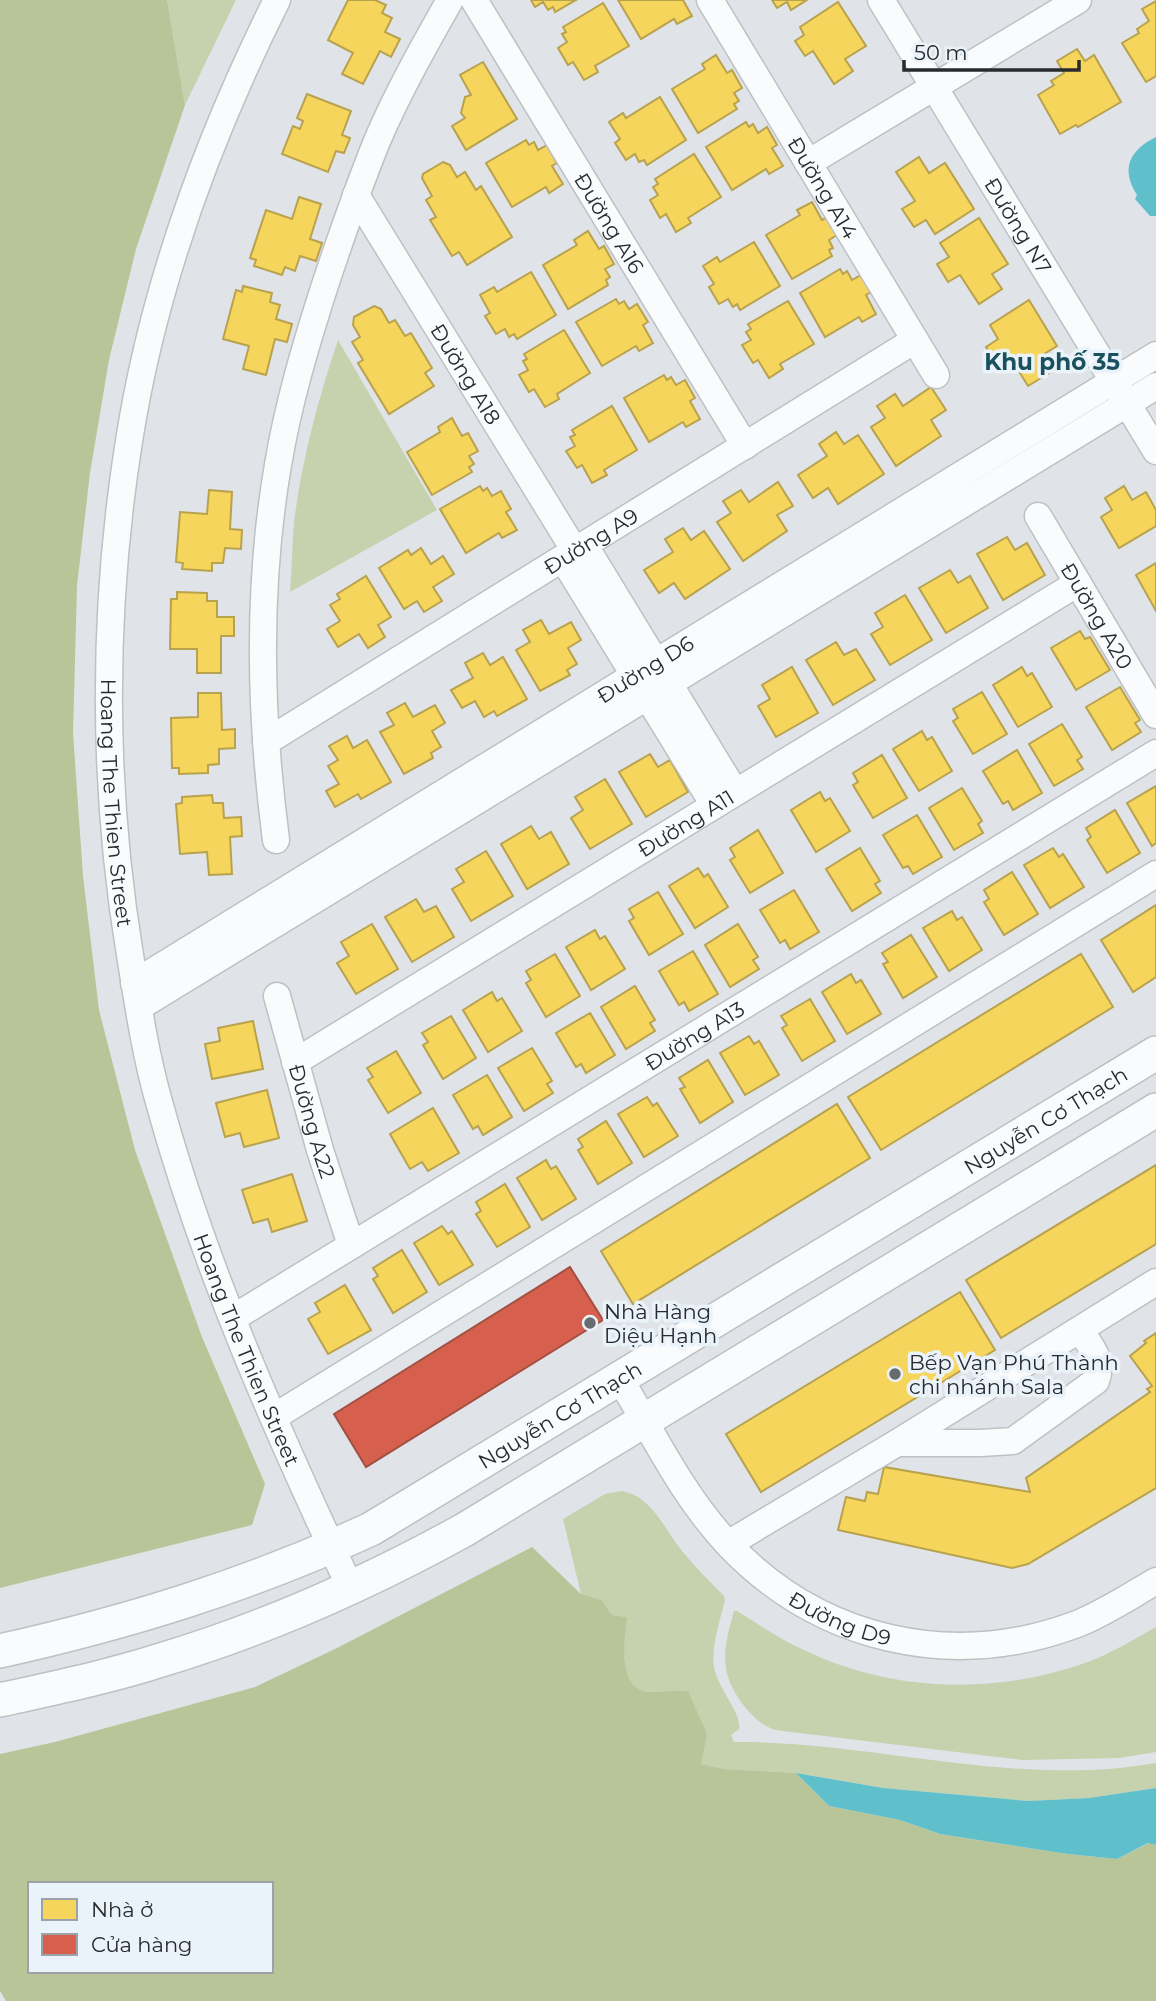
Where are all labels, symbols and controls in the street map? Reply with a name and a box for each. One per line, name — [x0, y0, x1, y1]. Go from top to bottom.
scale bar — [904, 28, 1079, 72]
text: 50 m — [914, 40, 968, 65]
street label: Đường A14 — [783, 132, 863, 243]
street label: Đường A16 — [569, 168, 650, 278]
street label: Đường N7 — [980, 173, 1057, 278]
street label: Đường A18 — [426, 319, 506, 429]
district label: Khu phố 35 — [984, 348, 1120, 376]
street label: Đường A9 — [539, 502, 642, 579]
street label: Đường A20 — [1056, 558, 1138, 674]
street label: Đường D6 — [592, 630, 698, 708]
street label: Hoang The Thien Street — [96, 678, 138, 928]
street label: Đường A11 — [633, 784, 738, 862]
street label: Đường A13 — [640, 996, 749, 1076]
street label: Đường A22 — [284, 1061, 341, 1181]
street label: Nguyễn Cơ Thạch — [959, 1061, 1132, 1179]
street label: Hoang The Thien Street — [189, 1230, 305, 1470]
place label: Nhà Hàng Diệu Hạnh — [604, 1299, 717, 1348]
marker: Nhà Hàng Diệu Hạnh — [582, 1315, 598, 1331]
place label: Bếp Vạn Phú Thành chi nhánh Sala — [909, 1350, 1119, 1399]
street label: Nguyễn Cơ Thạch — [473, 1355, 646, 1474]
marker: Bếp Vạn Phú Thành chi nhánh Sala — [887, 1366, 903, 1382]
street label: Đường D9 — [784, 1586, 894, 1650]
legend — [28, 1882, 273, 1973]
text: Nhà ở — [91, 1897, 153, 1922]
text: Cửa hàng — [91, 1932, 192, 1957]

